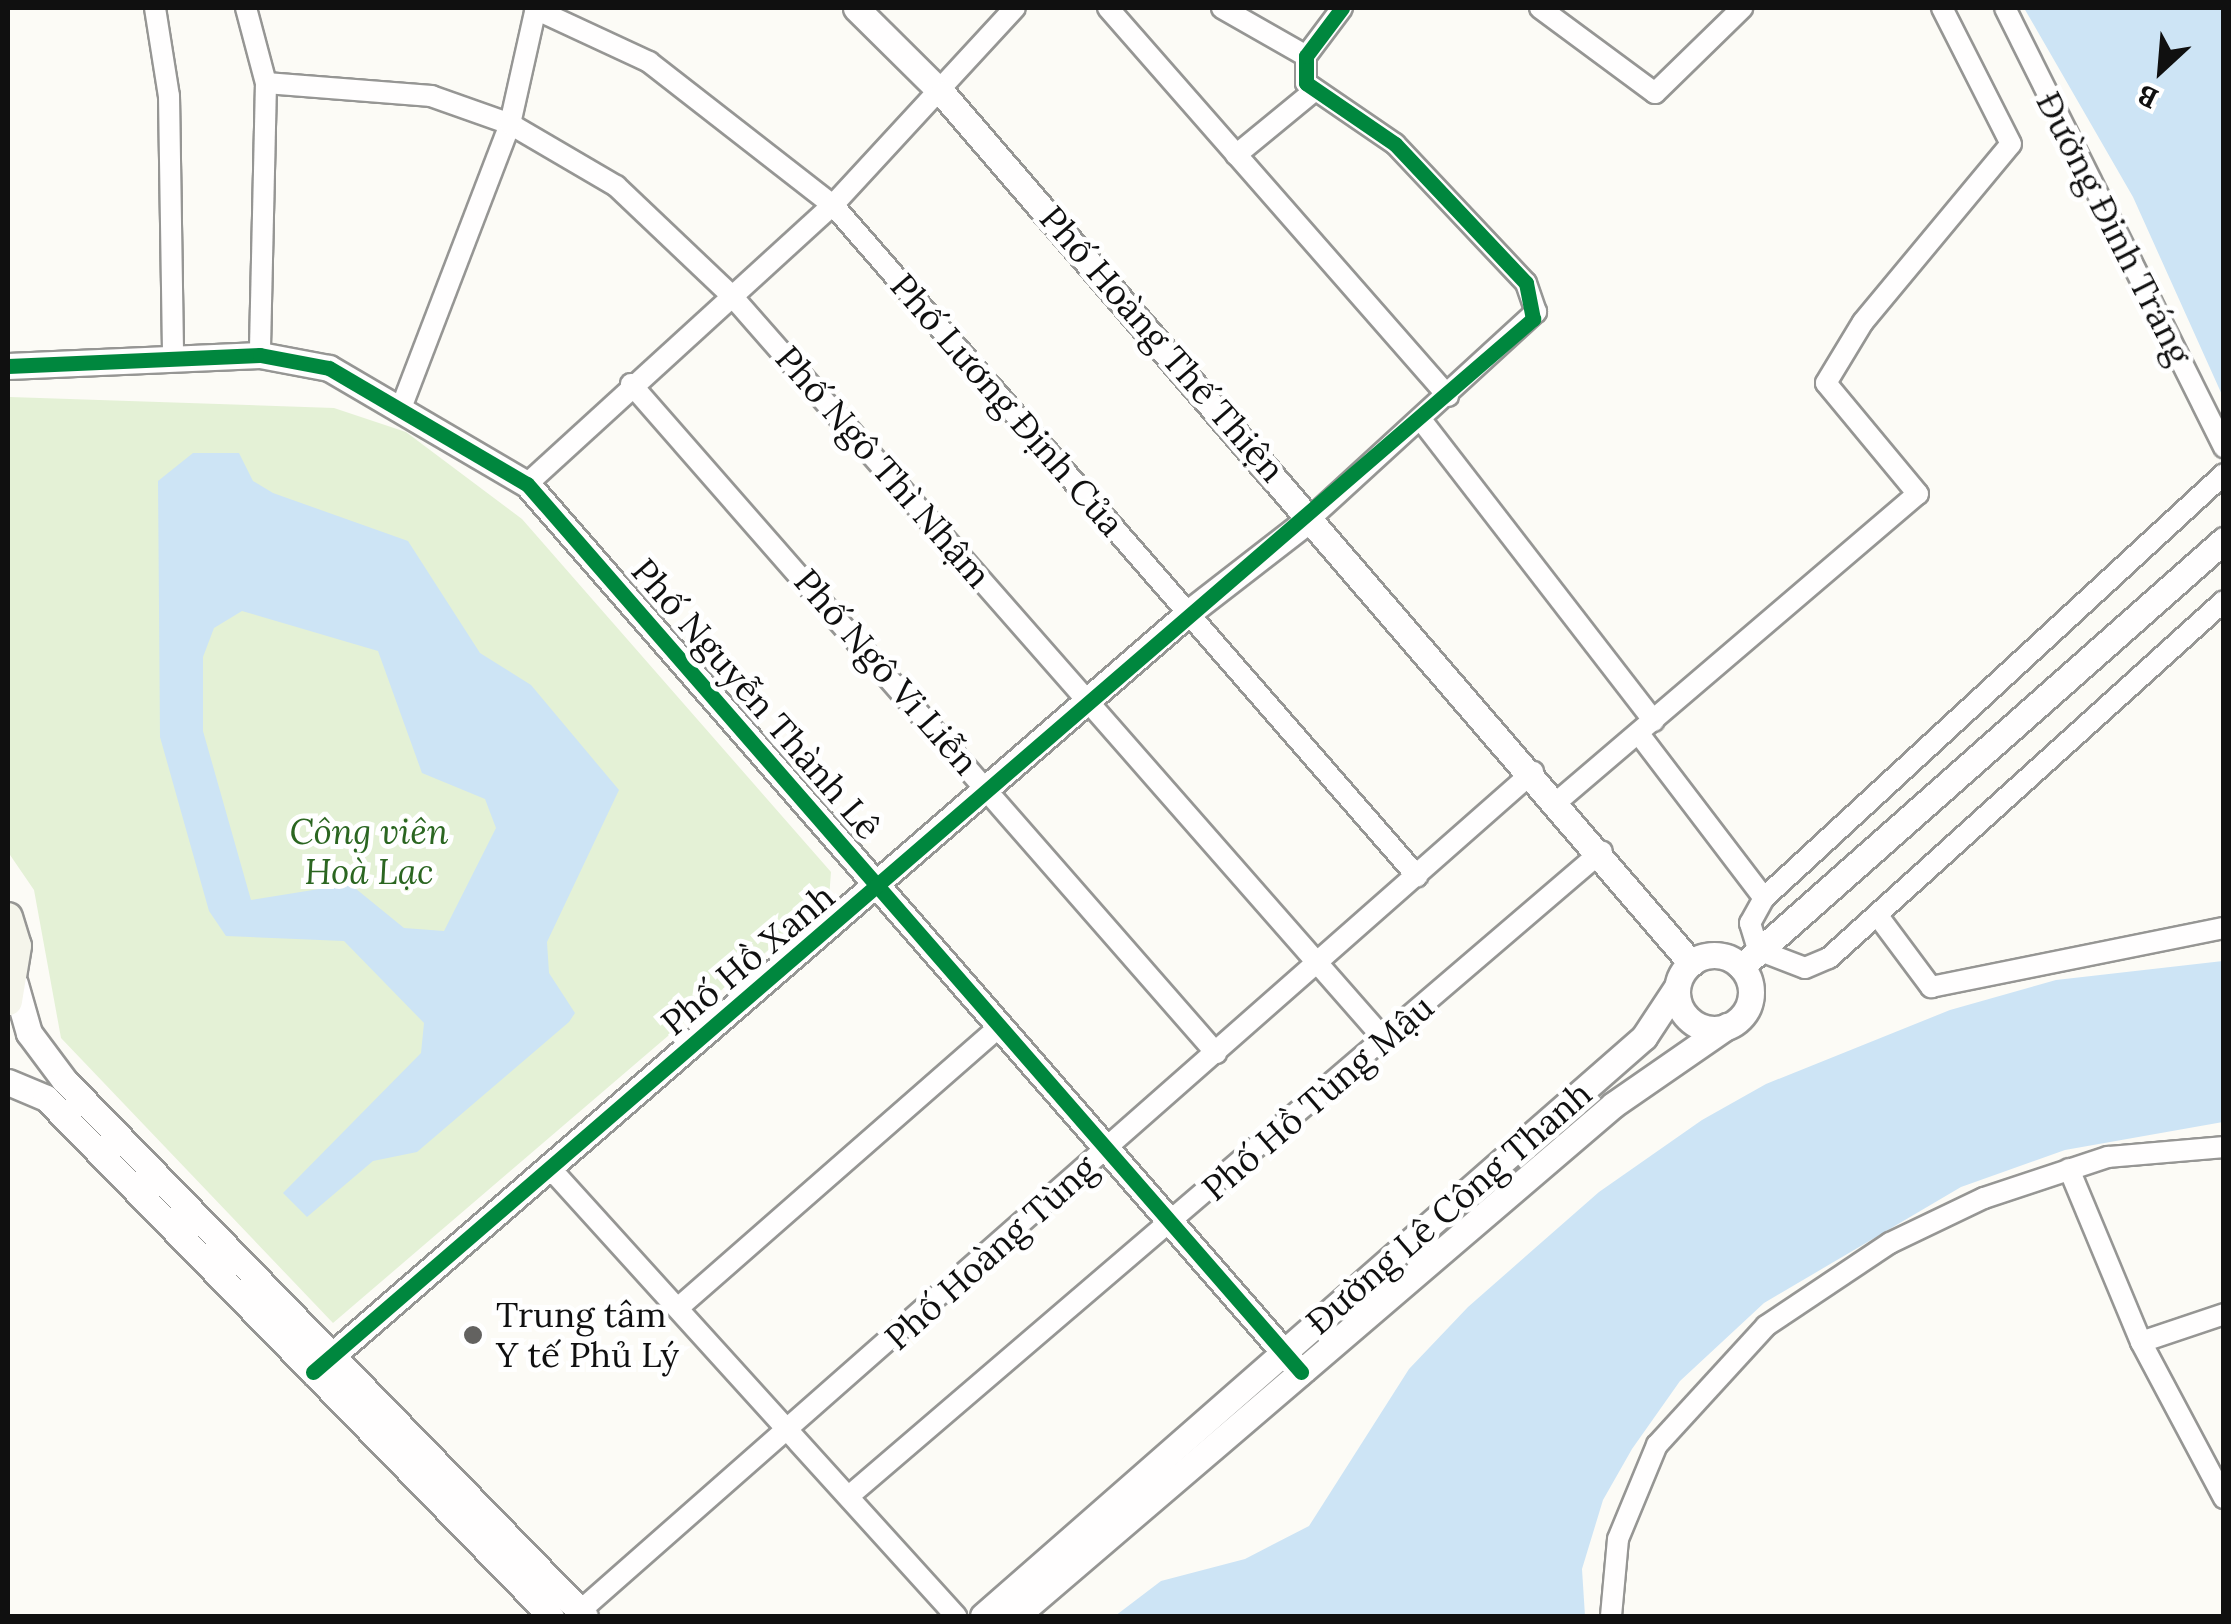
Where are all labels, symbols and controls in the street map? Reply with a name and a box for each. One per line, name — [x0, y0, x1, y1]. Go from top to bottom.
north arrow — [2111, 20, 2211, 120]
text: B — [2132, 77, 2164, 117]
street label: Đường Đinh Tráng — [2027, 85, 2201, 371]
street label: Phố Hoàng Thế Thiện — [1031, 198, 1293, 490]
street label: Phố Lương Định Của — [882, 265, 1132, 545]
street label: Phố Ngô Thì Nhậm — [767, 338, 999, 596]
street label: Phố Nguyễn Thành Lê — [623, 550, 889, 848]
street label: Phố Ngô Vi Liễn — [785, 561, 987, 783]
park label: Công viên Hoà Lạc — [289, 811, 449, 893]
street label: Phố Hồ Xanh — [653, 876, 843, 1044]
street label: Phố Hồ Tùng Mậu — [1194, 986, 1442, 1210]
street label: Đường Lê Công Thanh — [1298, 1073, 1600, 1343]
street label: Phố Hoàng Tùng — [877, 1147, 1105, 1359]
place label: Trung tâm Y tế Phủ Lý — [496, 1294, 679, 1376]
marker: Trung tâm Y tế Phủ Lý — [460, 1322, 486, 1348]

